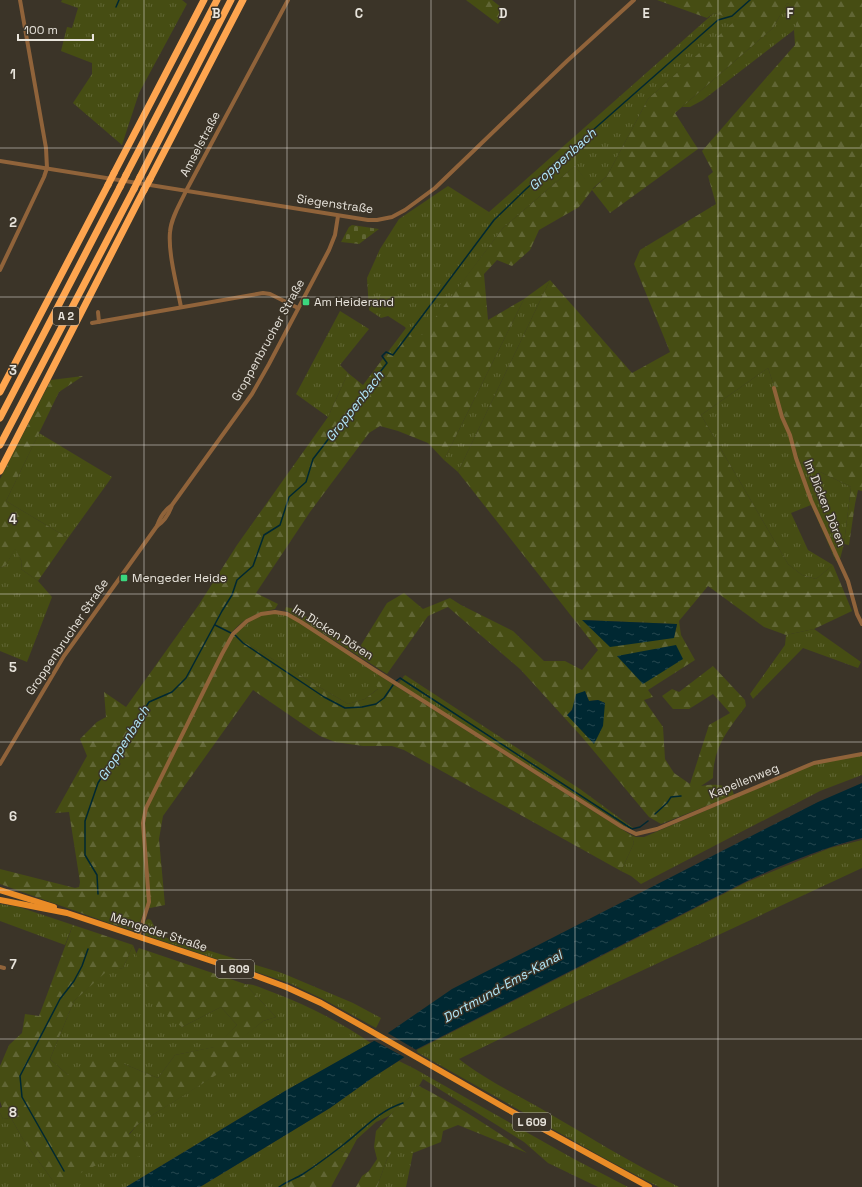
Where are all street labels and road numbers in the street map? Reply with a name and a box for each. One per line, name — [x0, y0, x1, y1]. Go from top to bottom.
street label: Amselstraße — [176, 109, 224, 179]
street label: Siegenstraße — [296, 191, 374, 217]
street label: Groppenbrucher Straße — [228, 276, 308, 404]
road number: A 2 — [53, 307, 79, 325]
street label: Im Dicken Dören — [800, 457, 850, 549]
street label: Groppenbrucher Straße — [22, 576, 112, 698]
street label: Im Dicken Dören — [290, 601, 376, 663]
street label: Kapellenweg — [707, 760, 781, 802]
street label: Mengeder Straße — [109, 909, 209, 955]
road number: L 609 — [216, 960, 254, 978]
road number: L 609 — [513, 1113, 551, 1131]

